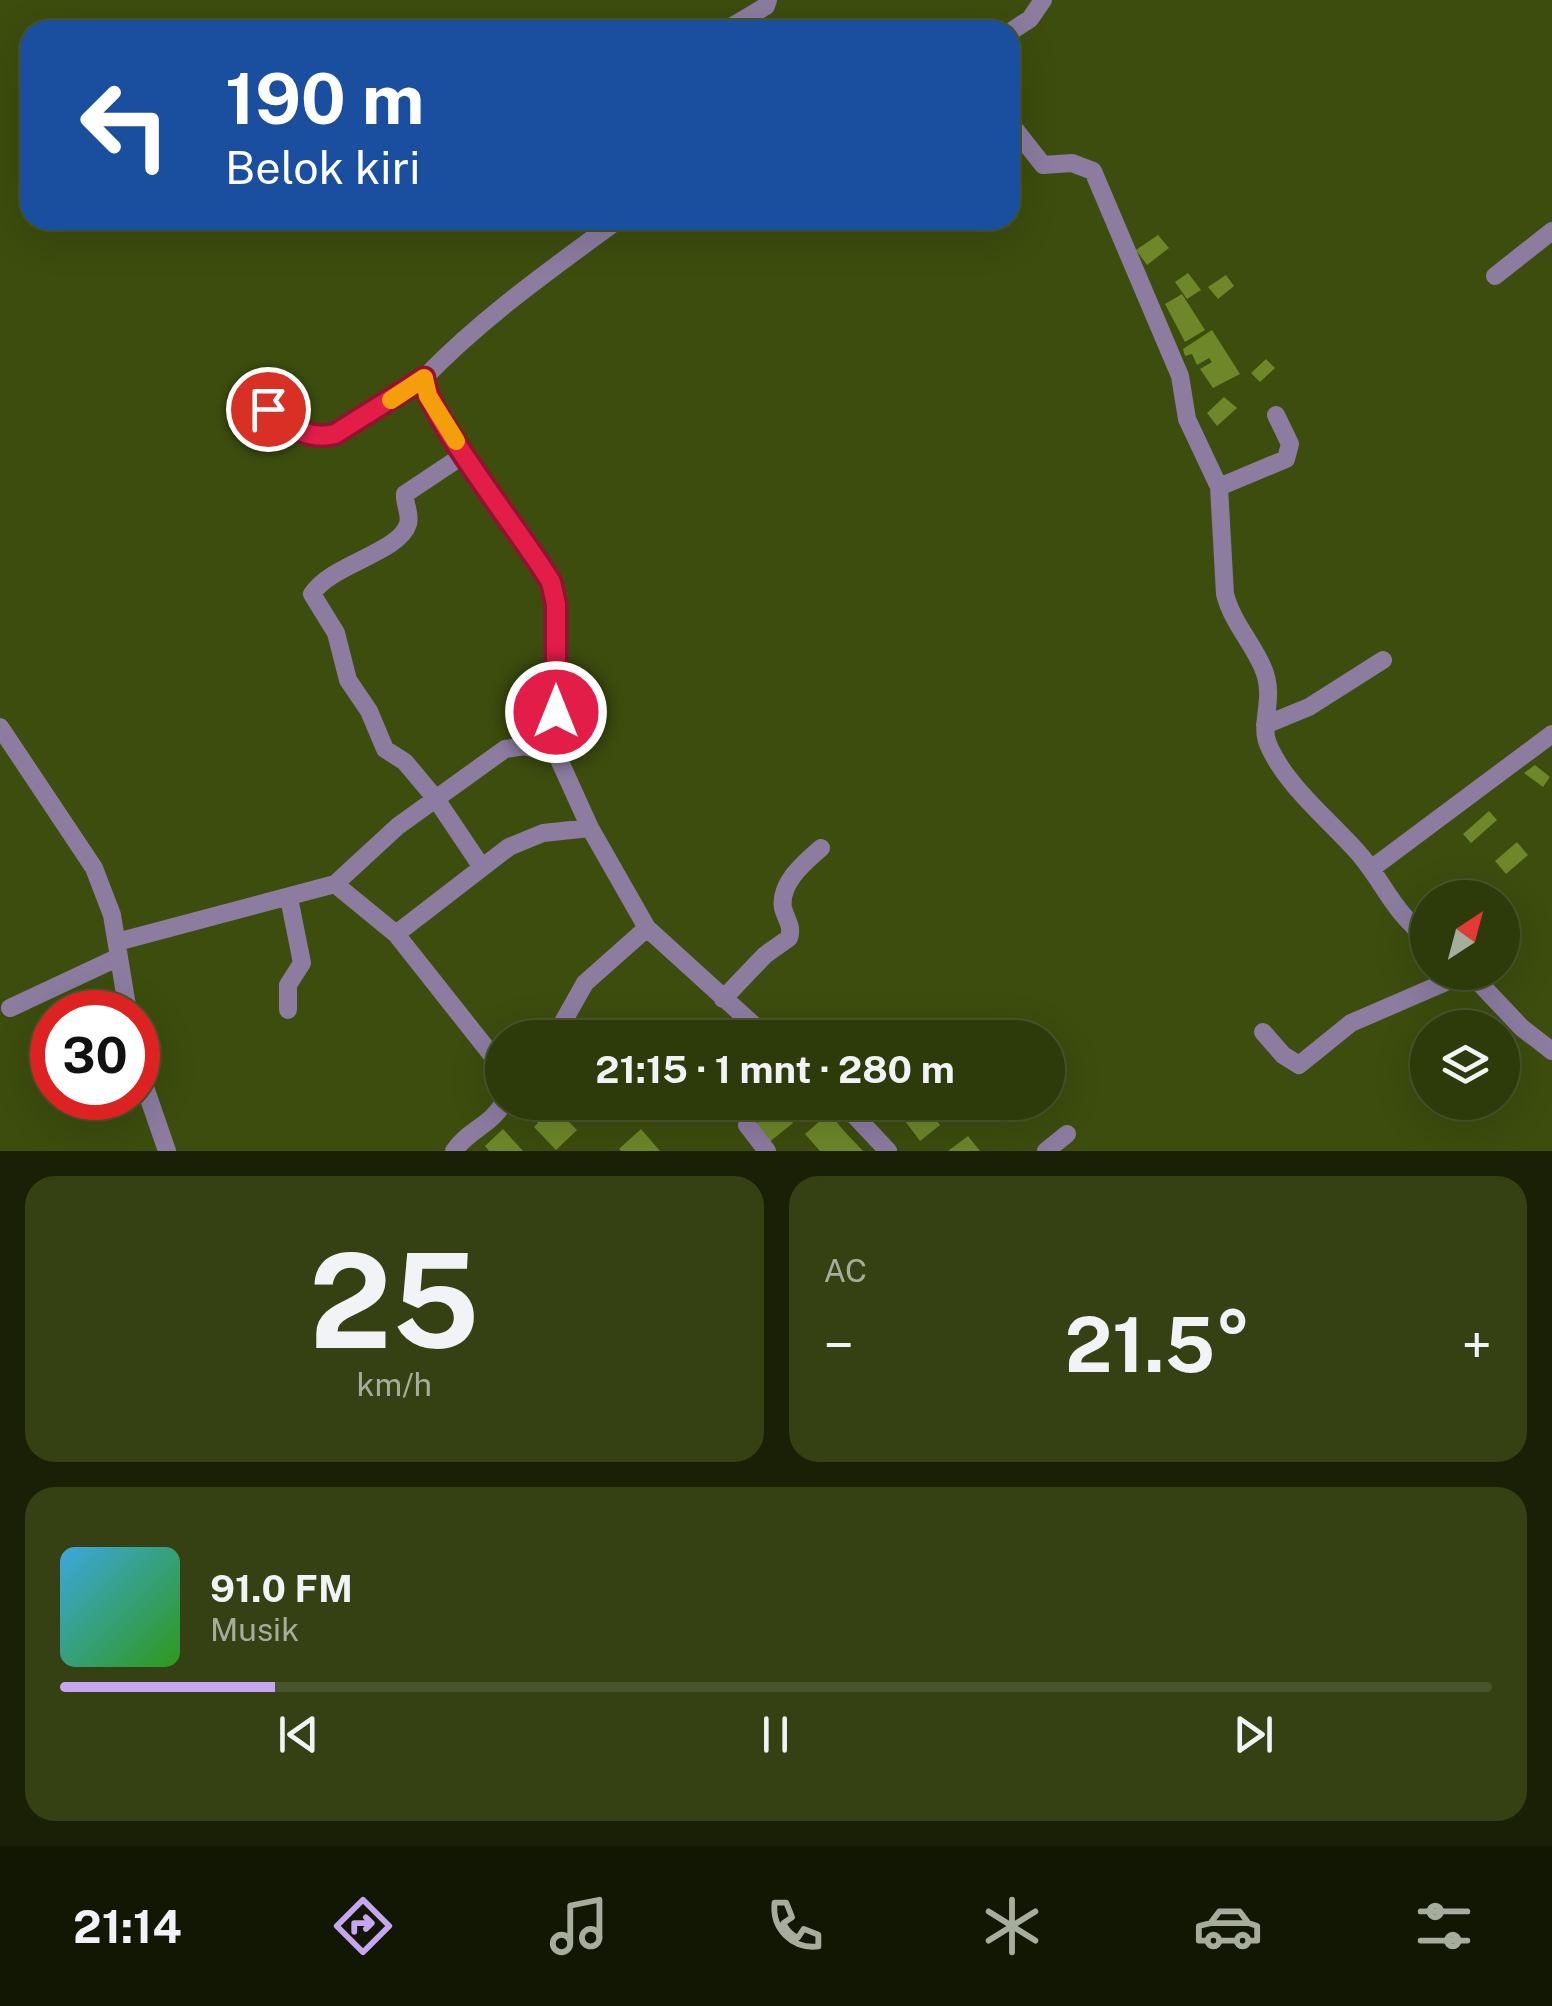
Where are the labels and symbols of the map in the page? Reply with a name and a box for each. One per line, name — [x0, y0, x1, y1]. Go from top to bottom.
pin — [226, 367, 311, 452]
position arrow — [504, 660, 608, 764]
north arrow — [1410, 880, 1520, 990]
speed limit sign: 30 — [30, 990, 160, 1120]

